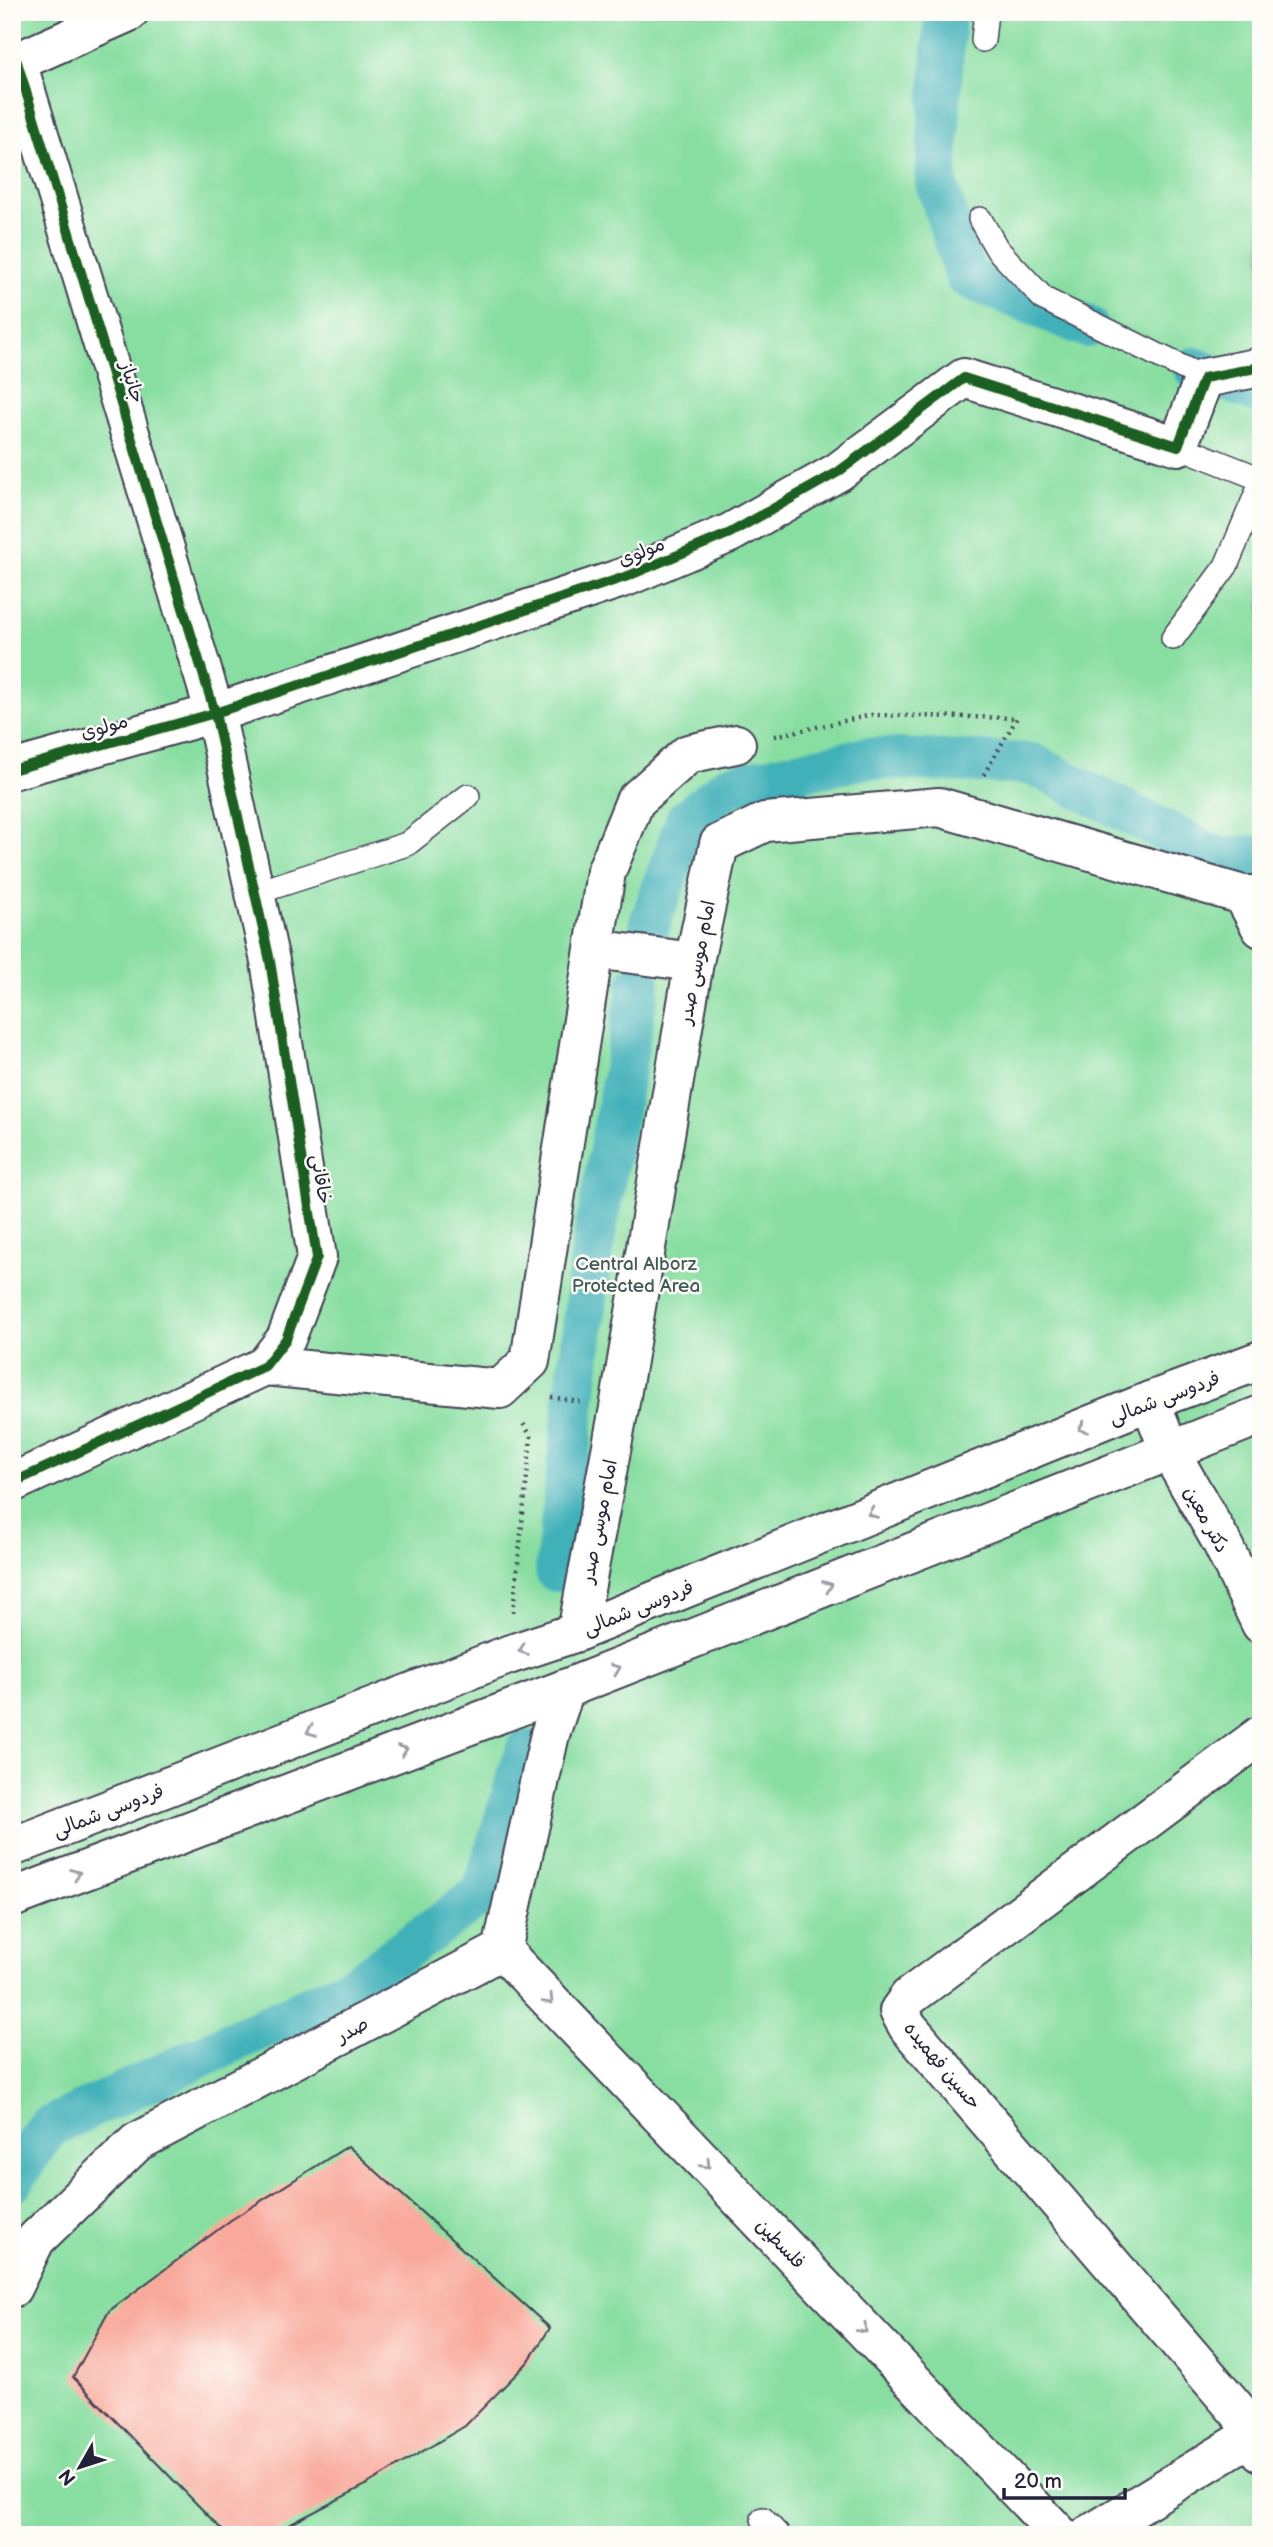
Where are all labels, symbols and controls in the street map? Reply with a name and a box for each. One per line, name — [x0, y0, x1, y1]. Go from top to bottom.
street label: جانباز — [114, 357, 149, 406]
street label: مولوی — [615, 533, 668, 572]
street label: مولوی — [78, 710, 131, 745]
street label: امام موسی صدر — [674, 898, 723, 1029]
street label: خاقانی — [305, 1153, 336, 1206]
park label: Central Alborz Protected Area — [572, 1253, 700, 1298]
street label: فردوسی شمالی — [1106, 1367, 1223, 1430]
one-way arrow — [1077, 1420, 1089, 1434]
street label: امام موسی صدر — [576, 1457, 625, 1588]
street label: دکتر معین — [1178, 1482, 1233, 1557]
one-way arrow — [866, 1505, 878, 1519]
street label: فردوسی شمالی — [580, 1576, 697, 1641]
one-way arrow — [821, 1580, 833, 1594]
one-way arrow — [517, 1642, 530, 1656]
one-way arrow — [609, 1663, 621, 1677]
one-way arrow — [305, 1723, 317, 1737]
one-way arrow — [397, 1745, 409, 1759]
street label: فردوسی شمالی — [50, 1780, 167, 1843]
one-way arrow — [70, 1869, 82, 1883]
one-way arrow — [540, 1992, 553, 2005]
street label: صدر — [331, 2012, 373, 2049]
street label: حسین فهمیده — [898, 2017, 985, 2115]
one-way arrow — [697, 2156, 710, 2169]
street label: فلسطین — [750, 2214, 809, 2274]
one-way arrow — [855, 2320, 868, 2333]
north arrow — [46, 2432, 116, 2502]
scale bar — [1004, 2456, 1124, 2500]
text: N — [55, 2464, 81, 2490]
text: 20 m — [1014, 2469, 1062, 2494]

